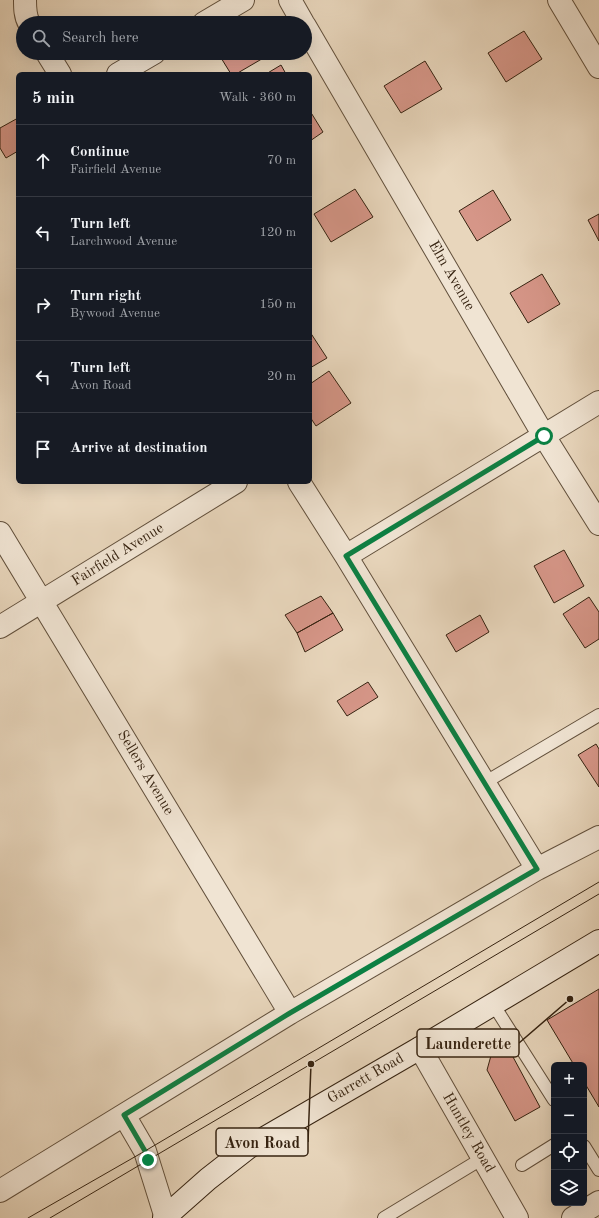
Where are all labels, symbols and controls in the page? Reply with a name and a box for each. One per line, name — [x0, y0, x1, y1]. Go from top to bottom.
search box — [16, 16, 312, 60]
icon: search — [30, 27, 52, 49]
text: Search here — [62, 31, 139, 46]
text: 5 min — [32, 90, 75, 107]
text: Walk · 360 m — [219, 91, 296, 104]
text: Continue — [70, 145, 129, 160]
icon: ahead — [32, 150, 54, 172]
text: 70 m — [267, 154, 296, 167]
text: Fairfield Avenue — [70, 163, 161, 176]
text: Turn left — [70, 217, 130, 232]
icon: left — [32, 222, 54, 244]
text: 120 m — [259, 226, 296, 239]
text: Larchwood Avenue — [70, 235, 177, 248]
street label: Elm Avenue — [425, 238, 477, 314]
text: Turn right — [70, 289, 141, 304]
icon: right — [32, 294, 54, 316]
text: 150 m — [259, 298, 296, 311]
text: Bywood Avenue — [70, 307, 160, 320]
text: Turn left — [70, 361, 130, 376]
icon: left — [32, 366, 54, 388]
text: 20 m — [267, 370, 296, 383]
text: Avon Road — [70, 379, 131, 392]
route start — [535, 427, 553, 445]
icon: arrive — [32, 438, 54, 460]
text: Arrive at destination — [70, 441, 208, 456]
street label: Fairfield Avenue — [69, 521, 167, 589]
street label: Sellers Avenue — [114, 728, 176, 818]
callout: Launderette — [417, 1029, 519, 1057]
text: Launderette — [425, 1037, 511, 1053]
street label: Garrett Road — [325, 1051, 407, 1107]
map controls — [551, 1062, 587, 1206]
button: + — [551, 1062, 587, 1098]
street label: Huntley Road — [439, 1090, 497, 1176]
button: − — [551, 1098, 587, 1134]
callout: Avon Road — [216, 1128, 308, 1156]
button: locate — [551, 1134, 587, 1170]
text: Avon Road — [224, 1136, 300, 1152]
route end — [139, 1151, 157, 1169]
button: layers — [551, 1170, 587, 1206]

